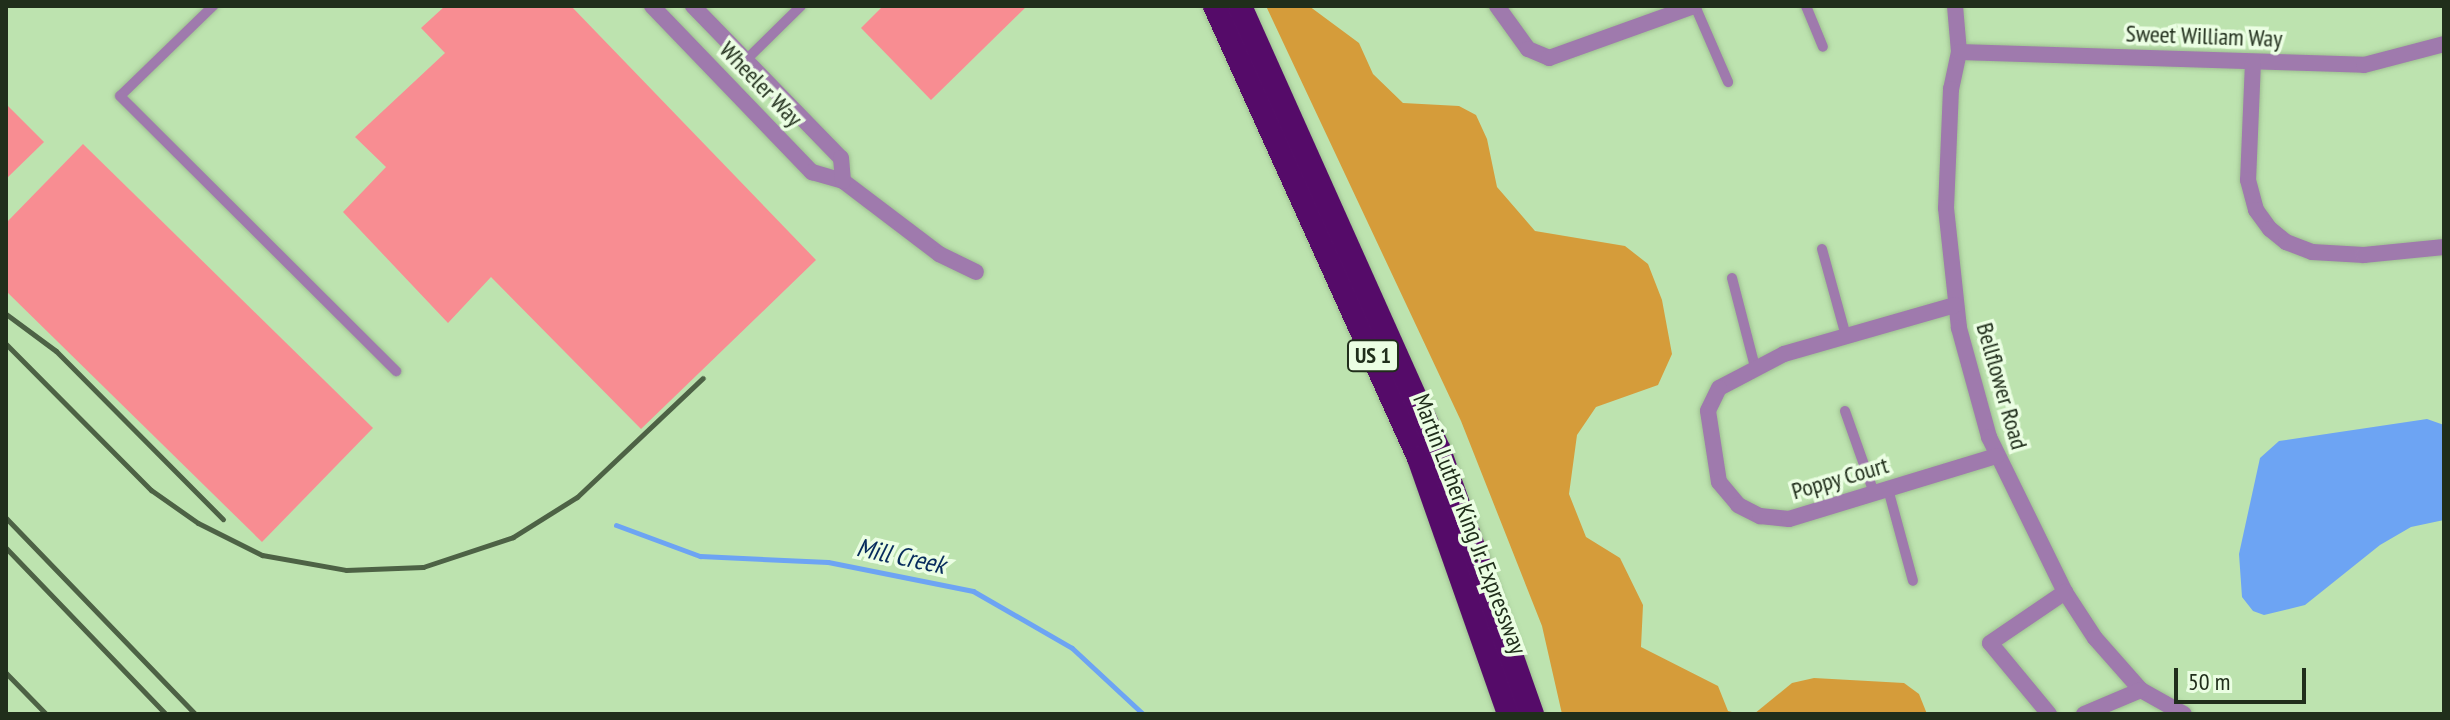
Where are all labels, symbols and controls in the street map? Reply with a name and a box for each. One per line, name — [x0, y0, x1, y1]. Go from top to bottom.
street label: Sweet William Way — [2125, 19, 2283, 53]
street label: Wheeler Way — [713, 35, 809, 133]
street label: Bellflower Road — [1970, 319, 2034, 453]
road number: US 1 — [1345, 338, 1401, 374]
street label: Martin Luther King Jr. Expressway — [1407, 389, 1533, 659]
street label: Poppy Court — [1788, 450, 1892, 506]
water label: Mill Creek — [854, 531, 948, 581]
scale bar — [2178, 652, 2310, 702]
text: 50 m — [2188, 666, 2230, 697]

